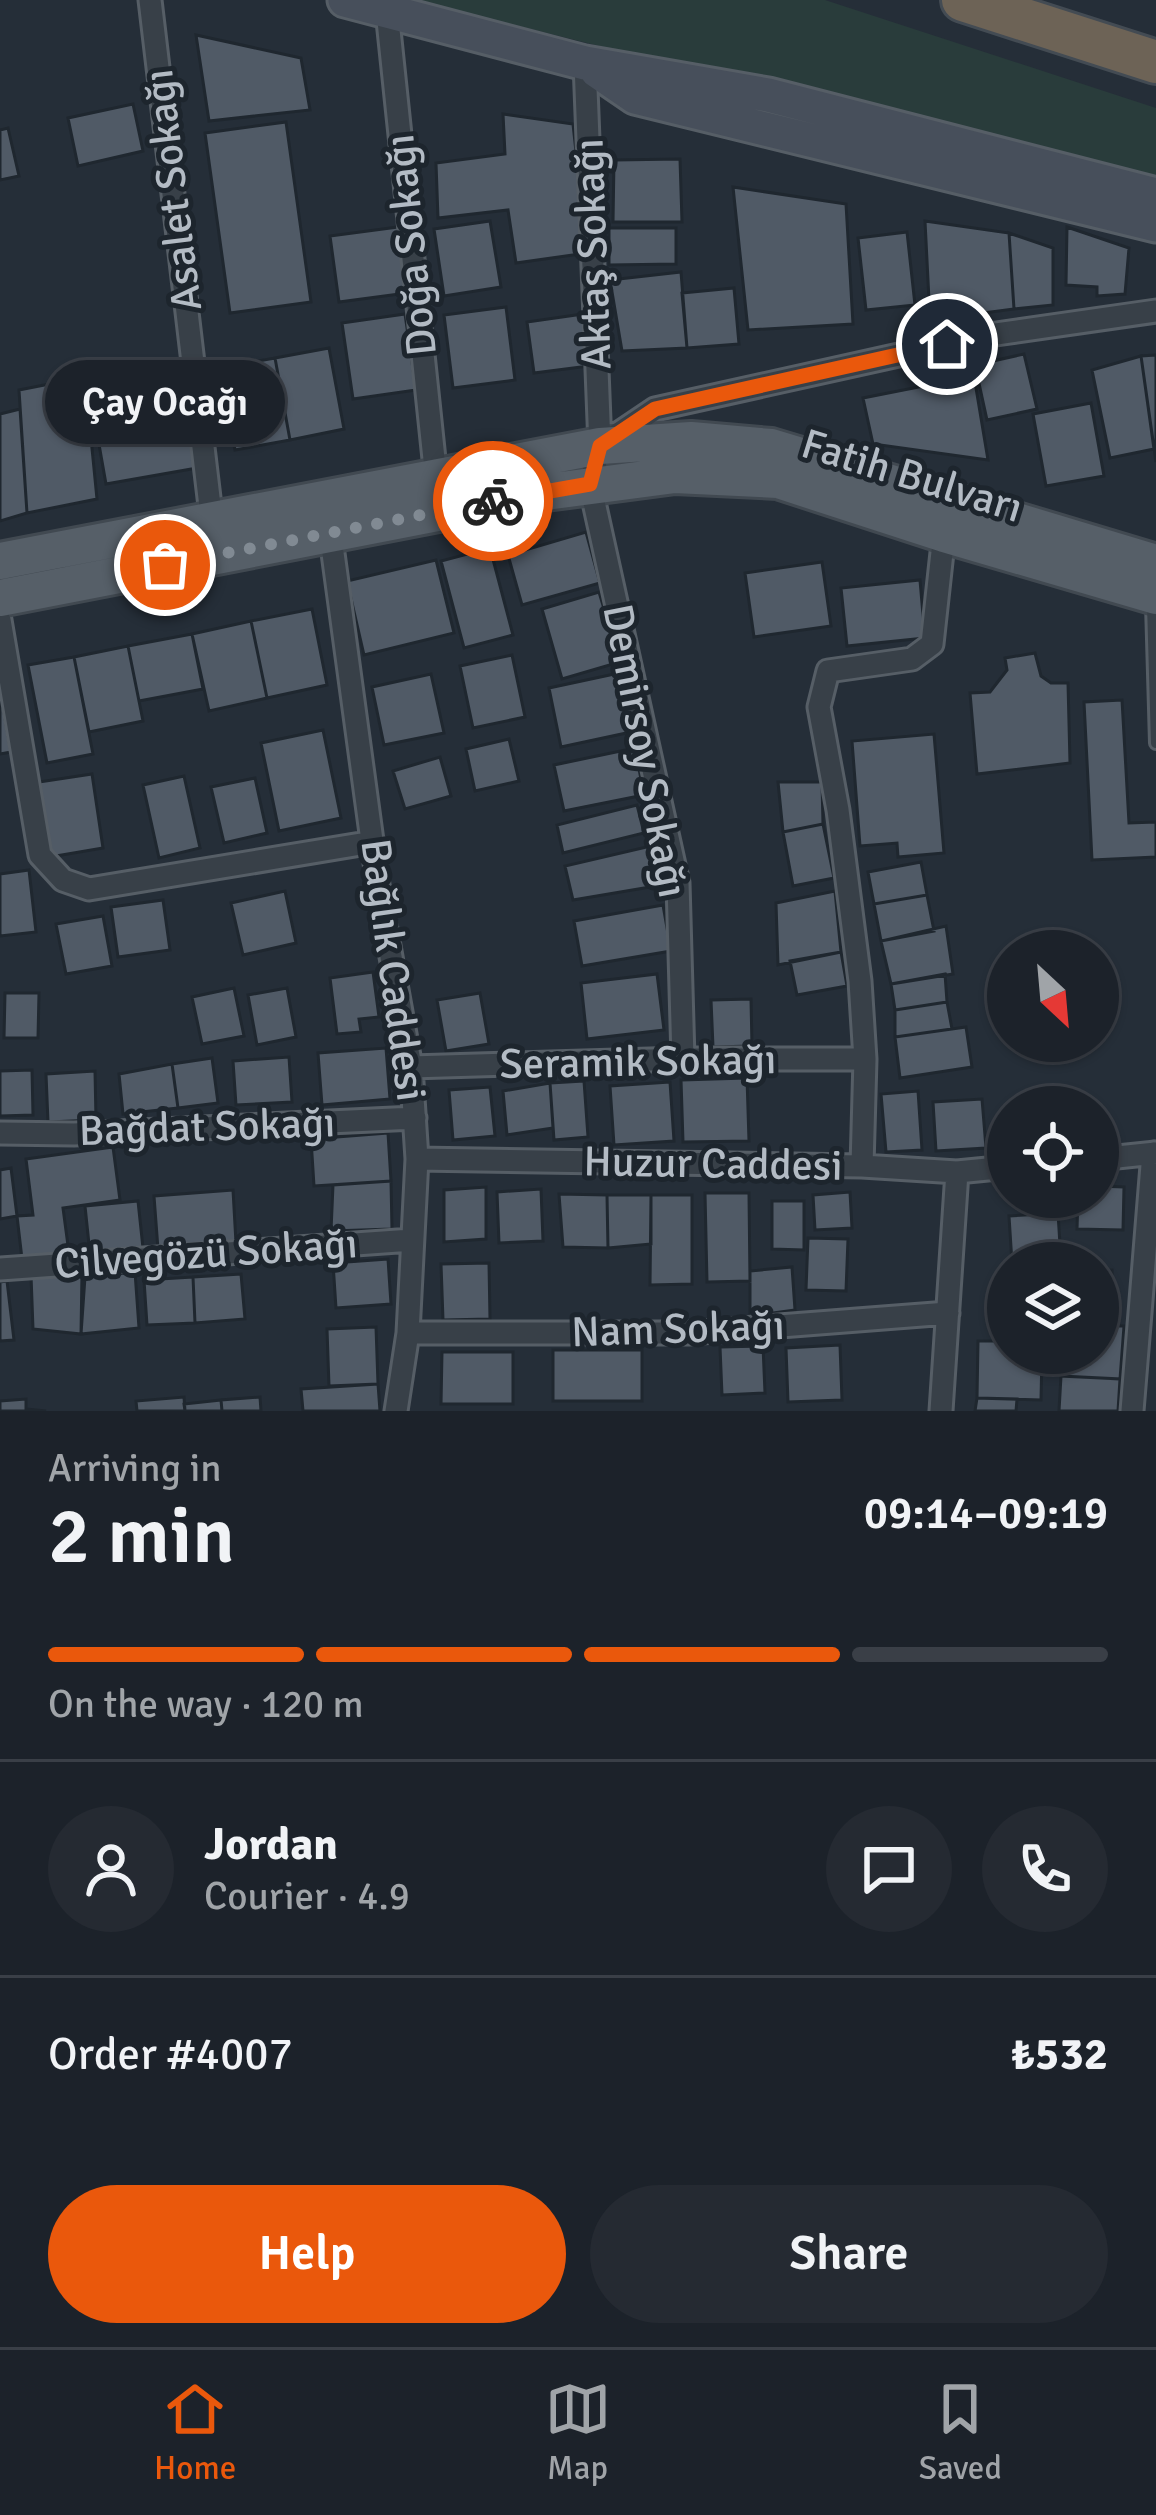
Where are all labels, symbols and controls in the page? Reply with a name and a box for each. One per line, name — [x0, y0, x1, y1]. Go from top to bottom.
street label: Asalet Sokağı — [133, 66, 213, 314]
street label: Doğa Sokağı — [374, 132, 448, 358]
street label: Aktaş Sokağı — [563, 138, 623, 370]
pin — [896, 293, 998, 395]
icon: home — [914, 311, 980, 377]
callout: Çay Ocağı — [45, 361, 285, 445]
text: Çay Ocağı — [82, 378, 248, 426]
street label: Fatih Bulvarı — [795, 418, 1029, 534]
courier — [433, 441, 553, 561]
icon: bike — [460, 468, 526, 534]
pin — [114, 514, 216, 616]
icon: bag — [132, 532, 198, 598]
street label: Demirsoy Sokağı — [592, 600, 698, 902]
street label: Bağlık Caddesi — [349, 836, 437, 1104]
north arrow — [987, 930, 1119, 1062]
map controls — [987, 930, 1119, 1374]
street label: Seramik Sokağı — [499, 1034, 777, 1090]
button: locate — [987, 1086, 1119, 1218]
street label: Bağdat Sokağı — [78, 1097, 336, 1157]
street label: Huzur Caddesi — [583, 1136, 843, 1192]
street label: Cilvegözü Sokağı — [53, 1218, 359, 1290]
button: layers — [987, 1242, 1119, 1374]
street label: Nam Sokağı — [570, 1300, 786, 1358]
text: Arriving in — [48, 1444, 222, 1492]
text: 09:14–09:19 — [864, 1486, 1108, 1541]
text: 2 min — [48, 1489, 235, 1585]
text: On the way · 120 m — [48, 1680, 364, 1728]
button: person — [48, 1806, 174, 1932]
button: chat — [826, 1806, 952, 1932]
button: phone — [982, 1806, 1108, 1932]
text: Jordan — [204, 1817, 338, 1872]
text: Courier · 4.9 — [204, 1872, 410, 1920]
text: Order #4007 — [48, 2027, 293, 2082]
text: ₺532 — [1011, 2027, 1108, 2082]
button: Help — [48, 2185, 566, 2323]
button: Share — [590, 2185, 1108, 2323]
tab: Home — [154, 2376, 236, 2489]
tab: Map — [545, 2376, 611, 2489]
tab: Saved — [919, 2376, 1002, 2489]

